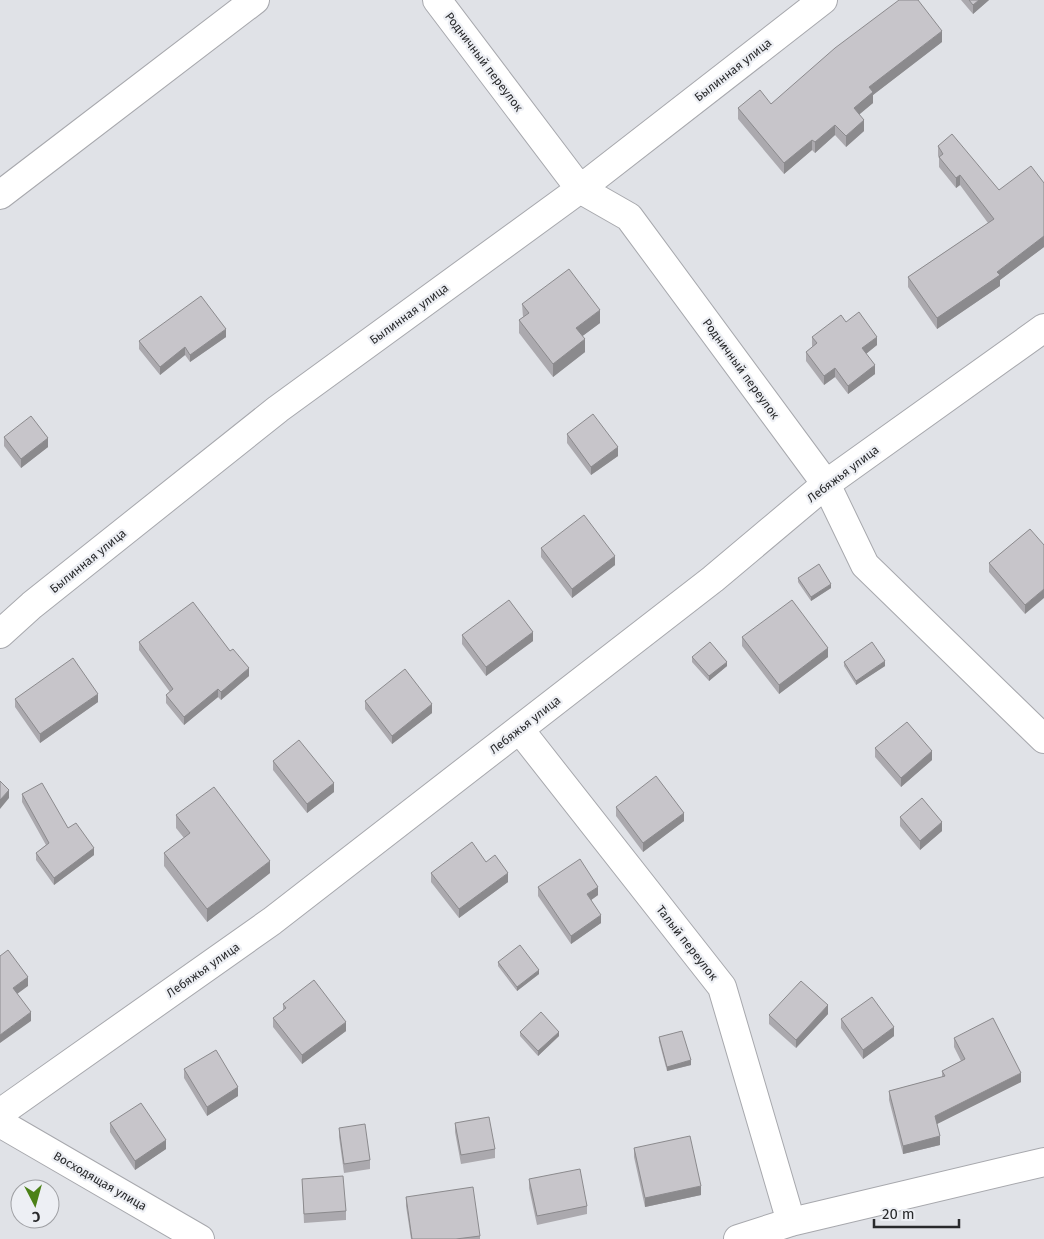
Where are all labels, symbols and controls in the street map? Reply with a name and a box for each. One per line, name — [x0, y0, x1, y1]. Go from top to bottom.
street label: Родничный переулок — [442, 10, 526, 115]
street label: Былинная улица — [692, 36, 774, 104]
street label: Былинная улица — [367, 281, 451, 347]
street label: Родничный переулок — [700, 316, 783, 423]
street label: Лебяжья улица — [804, 443, 882, 505]
street label: Былинная улица — [47, 526, 129, 596]
street label: Лебяжья улица — [487, 693, 563, 757]
street label: Талый переулок — [653, 903, 721, 984]
street label: Лебяжья улица — [164, 940, 242, 1000]
street label: Восходящая улица — [51, 1149, 149, 1213]
north arrow — [10, 1179, 60, 1229]
scale bar — [874, 1196, 959, 1228]
text: 20 m — [882, 1205, 915, 1223]
text: С — [31, 1208, 41, 1225]

